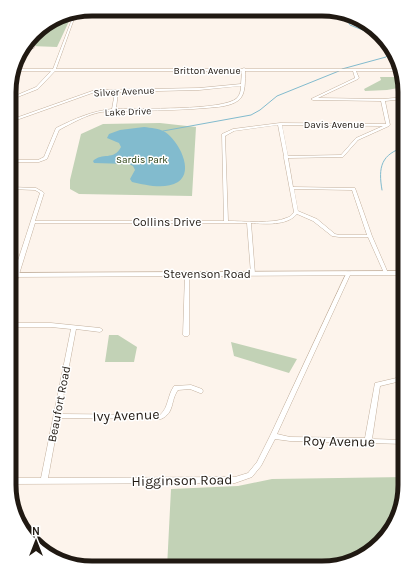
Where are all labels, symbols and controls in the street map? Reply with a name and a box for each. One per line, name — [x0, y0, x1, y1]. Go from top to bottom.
street label: Britton Avenue — [173, 65, 241, 77]
street label: Silver Avenue — [93, 84, 155, 100]
street label: Lake Drive — [104, 105, 152, 119]
street label: Davis Avenue — [304, 119, 364, 131]
park label: Sardis Park — [116, 154, 168, 166]
street label: Collins Drive — [133, 215, 201, 229]
street label: Stevenson Road — [163, 267, 251, 281]
street label: Beaufort Road — [45, 365, 73, 443]
street label: Ivy Avenue — [92, 406, 160, 425]
street label: Roy Avenue — [303, 432, 375, 451]
street label: Higginson Road — [131, 471, 233, 490]
north arrow — [16, 521, 56, 561]
text: N — [32, 525, 40, 538]

